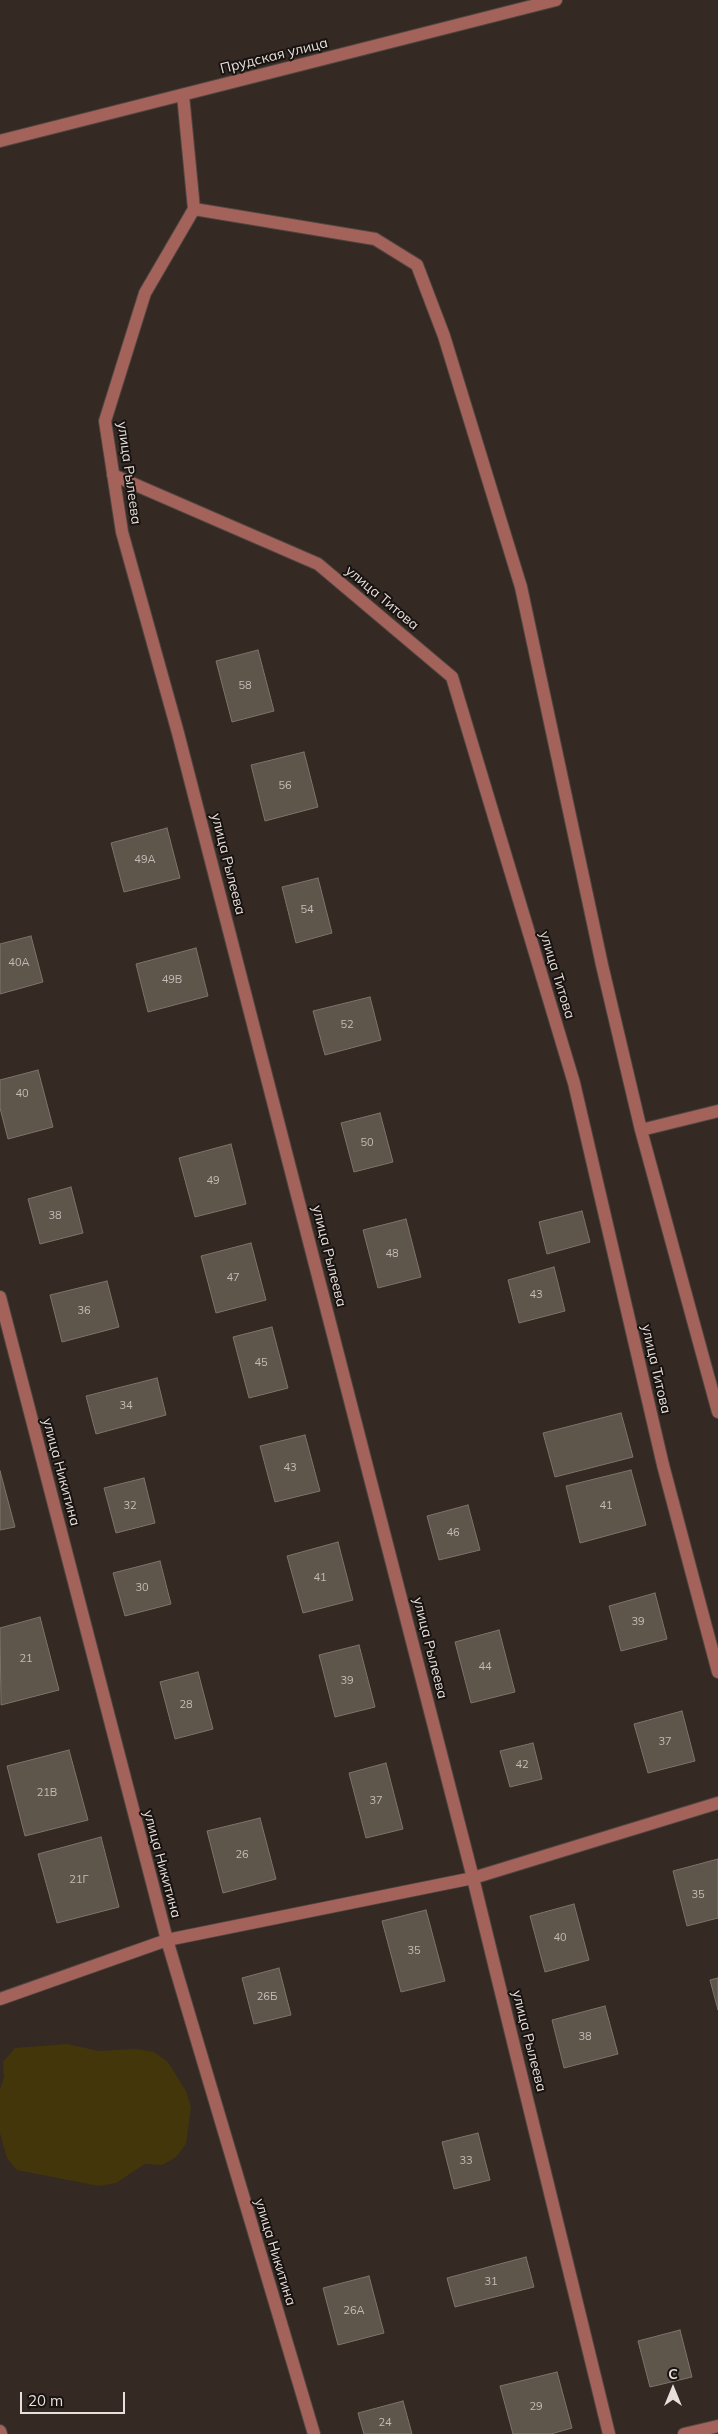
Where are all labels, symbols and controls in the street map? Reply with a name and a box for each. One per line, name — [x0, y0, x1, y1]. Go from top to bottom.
street label: Прудская улица — [218, 35, 330, 77]
street label: улица Рылеева — [113, 420, 145, 526]
street label: улица Титова — [342, 562, 422, 634]
house number: 58 — [238, 679, 252, 693]
house number: 56 — [278, 779, 292, 793]
street label: улица Рылеева — [207, 812, 249, 916]
house number: 49А — [134, 853, 156, 867]
house number: 54 — [300, 903, 314, 917]
street label: улица Титова — [536, 929, 578, 1021]
house number: 40А — [8, 956, 30, 970]
house number: 49В — [162, 973, 182, 987]
house number: 52 — [340, 1018, 354, 1032]
house number: 40 — [15, 1087, 29, 1101]
house number: 50 — [360, 1136, 374, 1150]
house number: 49 — [206, 1174, 220, 1188]
street label: улица Рылеева — [308, 1204, 350, 1308]
house number: 38 — [48, 1209, 62, 1223]
house number: 48 — [385, 1247, 399, 1261]
house number: 47 — [226, 1271, 240, 1285]
house number: 43 — [529, 1288, 543, 1302]
house number: 36 — [77, 1304, 91, 1318]
street label: улица Титова — [638, 1323, 674, 1415]
house number: 45 — [254, 1356, 268, 1370]
house number: 34 — [119, 1399, 133, 1413]
street label: улица Никитина — [39, 1416, 83, 1528]
house number: 43 — [283, 1461, 297, 1475]
house number: 32 — [123, 1499, 137, 1513]
house number: 41 — [599, 1499, 613, 1513]
house number: 46 — [446, 1526, 460, 1540]
house number: 41 — [313, 1571, 327, 1585]
house number: 30 — [135, 1581, 149, 1595]
street label: улица Рылеева — [409, 1596, 451, 1700]
house number: 39 — [631, 1615, 645, 1629]
house number: 21 — [19, 1652, 33, 1666]
house number: 44 — [478, 1660, 492, 1674]
house number: 39 — [340, 1674, 354, 1688]
house number: 28 — [179, 1698, 193, 1712]
house number: 37 — [658, 1735, 672, 1749]
house number: 42 — [515, 1758, 529, 1772]
house number: 21В — [37, 1786, 57, 1800]
house number: 37 — [369, 1794, 383, 1808]
street label: улица Никитина — [140, 1808, 184, 1920]
house number: 26 — [235, 1848, 249, 1862]
house number: 21Г — [69, 1873, 89, 1887]
house number: 35 — [691, 1888, 705, 1902]
house number: 40 — [553, 1931, 567, 1945]
house number: 35 — [407, 1944, 421, 1958]
street label: улица Рылеева — [508, 1989, 550, 2093]
house number: 26Б — [257, 1990, 277, 2004]
house number: 38 — [578, 2030, 592, 2044]
house number: 33 — [459, 2154, 473, 2168]
street label: улица Никитина — [251, 2196, 299, 2308]
house number: 31 — [484, 2275, 498, 2289]
house number: 26А — [343, 2304, 365, 2318]
north arrow — [648, 2364, 698, 2414]
text: С — [668, 2365, 678, 2383]
scale bar — [22, 2382, 128, 2414]
text: 20 m — [28, 2391, 63, 2410]
house number: 29 — [529, 2400, 543, 2414]
house number: 24 — [378, 2416, 392, 2430]

